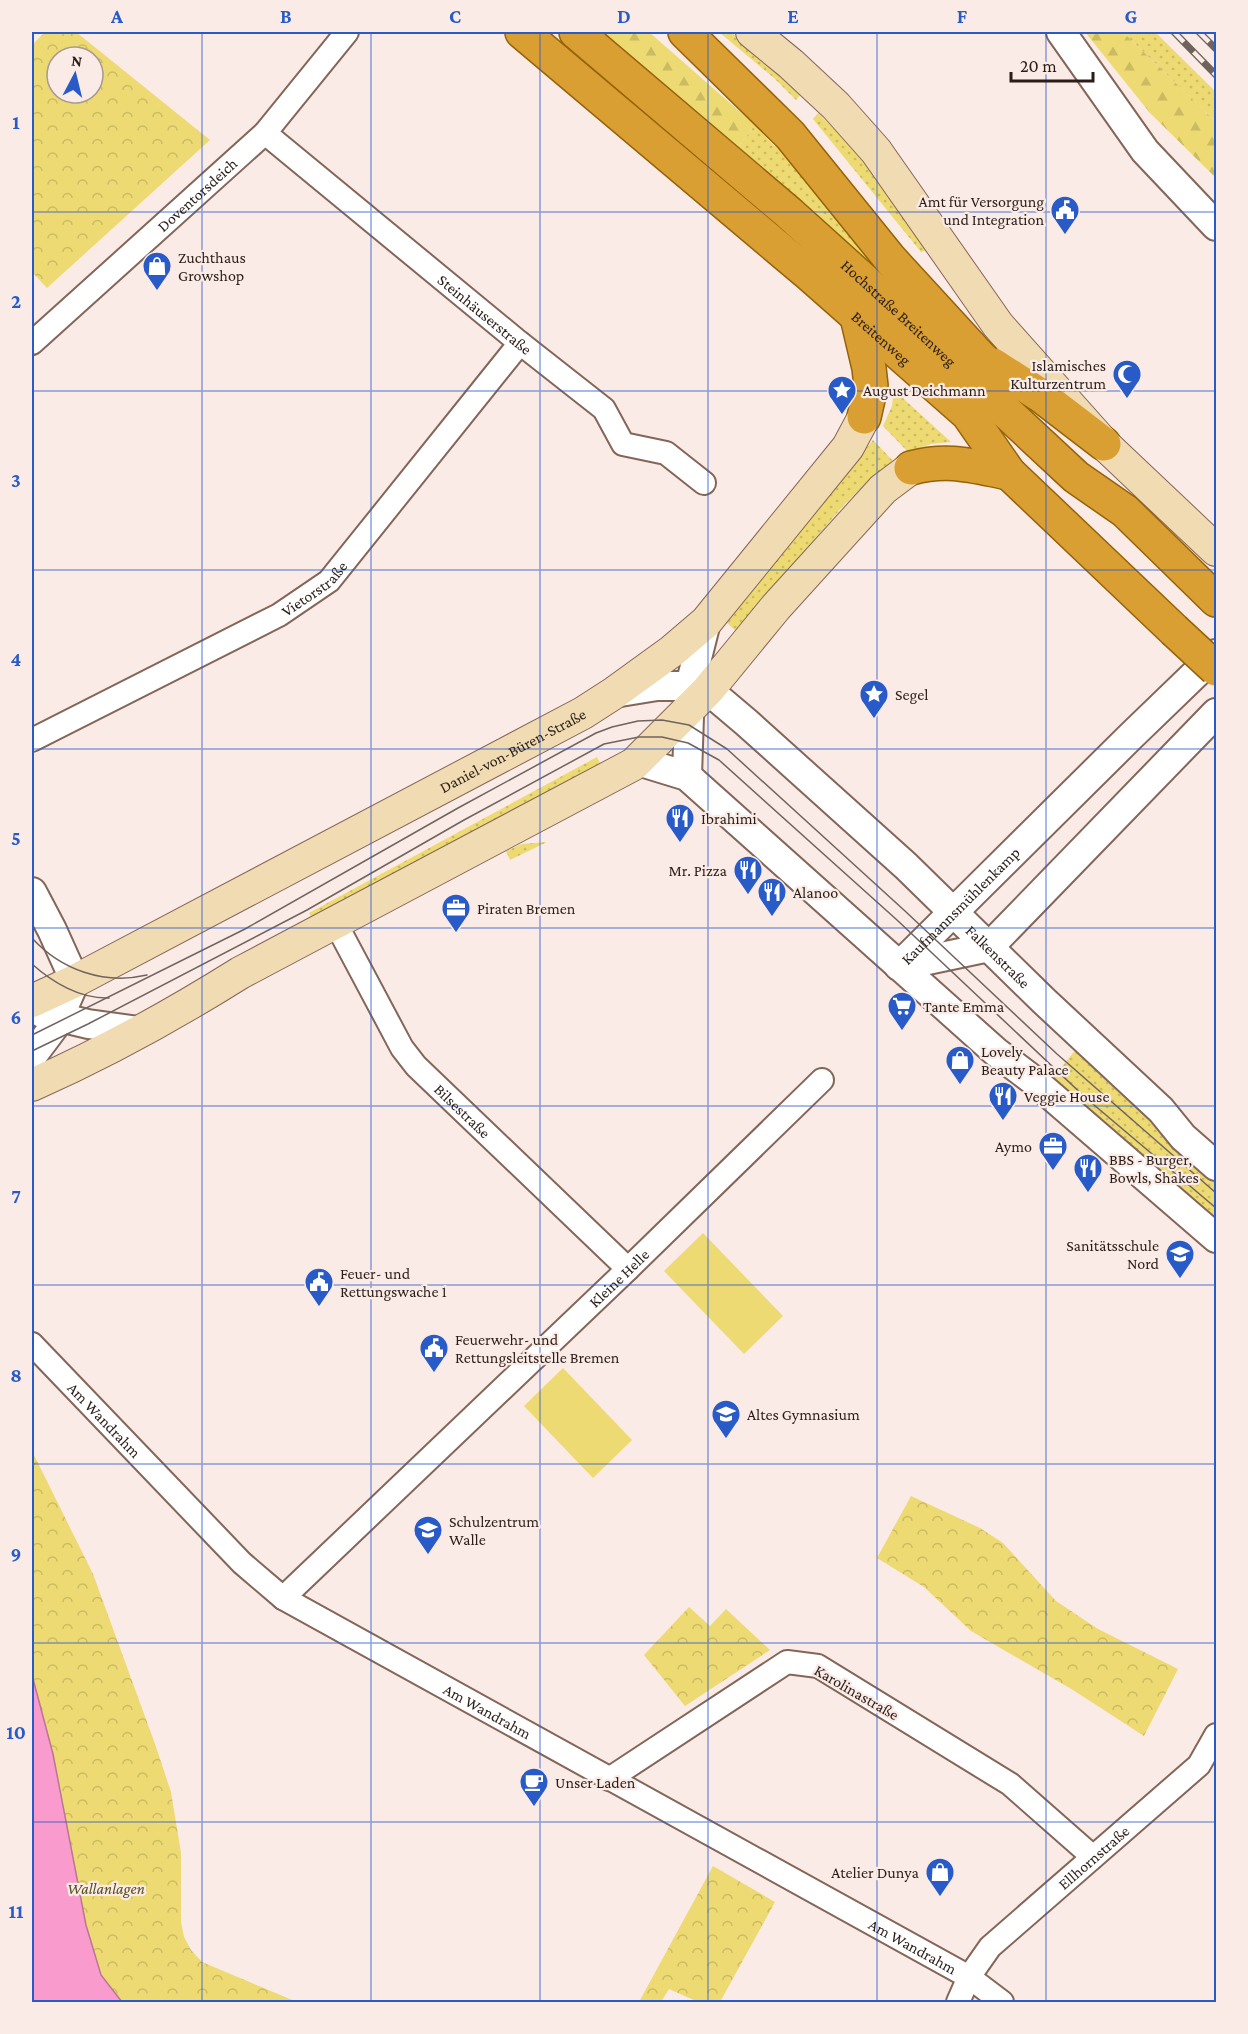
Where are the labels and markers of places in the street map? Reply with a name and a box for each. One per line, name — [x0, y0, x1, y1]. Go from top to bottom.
place label: Amt für Versorgung und Integration — [919, 193, 1044, 229]
public building icon: Amt für Versorgung und Integration — [1049, 194, 1081, 236]
place label: Zuchthaus Growshop — [178, 249, 246, 285]
shop icon: Zuchthaus Growshop — [141, 250, 173, 292]
place label: Islamisches Kulturzentrum — [1010, 357, 1106, 392]
mosque icon: Islamisches Kulturzentrum — [1111, 358, 1143, 400]
place icon: August Deichmann — [826, 374, 858, 416]
place label: August Deichmann — [863, 382, 986, 400]
place icon: Segel — [858, 678, 890, 720]
place label: Segel — [895, 686, 928, 704]
restaurant icon: Ibrahimi — [664, 802, 696, 844]
place label: Ibrahimi — [701, 810, 757, 827]
restaurant icon: Mr. Pizza — [732, 854, 764, 896]
place label: Mr. Pizza — [669, 862, 728, 879]
restaurant icon: Alanoo — [756, 876, 788, 918]
place label: Alanoo — [793, 884, 838, 901]
office icon: Piraten Bremen — [440, 892, 472, 934]
place label: Piraten Bremen — [477, 900, 576, 917]
supermarket icon: Tante Emma — [886, 990, 918, 1032]
place label: Tante Emma — [923, 998, 1005, 1015]
place label: Lovely Beauty Palace — [981, 1043, 1069, 1079]
shop icon: Lovely Beauty Palace — [944, 1044, 976, 1086]
restaurant icon: Veggie House — [987, 1080, 1019, 1122]
place label: Veggie House — [1024, 1088, 1109, 1106]
office icon: Aymo — [1037, 1130, 1069, 1172]
place label: Aymo — [995, 1138, 1032, 1156]
place label: BBS - Burger, Bowls, Shakes — [1109, 1151, 1199, 1186]
restaurant icon: BBS - Burger, Bowls, Shakes — [1072, 1152, 1104, 1194]
place label: Sanitätsschule Nord — [1066, 1237, 1160, 1272]
school or university icon: Sanitätsschule Nord — [1164, 1238, 1196, 1280]
place label: Feuer- und Rettungswache 1 — [340, 1265, 447, 1301]
public building icon: Feuer- und Rettungswache 1 — [303, 1266, 335, 1308]
place label: Feuerwehr- und Rettungsleitstelle Bremen — [455, 1331, 620, 1367]
public building icon: Feuerwehr- und Rettungsleitstelle Bremen — [418, 1332, 450, 1374]
school or university icon: Altes Gymnasium — [710, 1398, 742, 1440]
place label: Altes Gymnasium — [747, 1406, 860, 1424]
place label: Schulzentrum Walle — [449, 1513, 539, 1548]
school or university icon: Schulzentrum Walle — [412, 1514, 444, 1556]
cafe icon: Unser Laden — [518, 1766, 550, 1808]
place label: Unser Laden — [555, 1774, 636, 1791]
shop icon: Atelier Dunya — [924, 1856, 956, 1898]
place label: Atelier Dunya — [831, 1864, 920, 1882]

